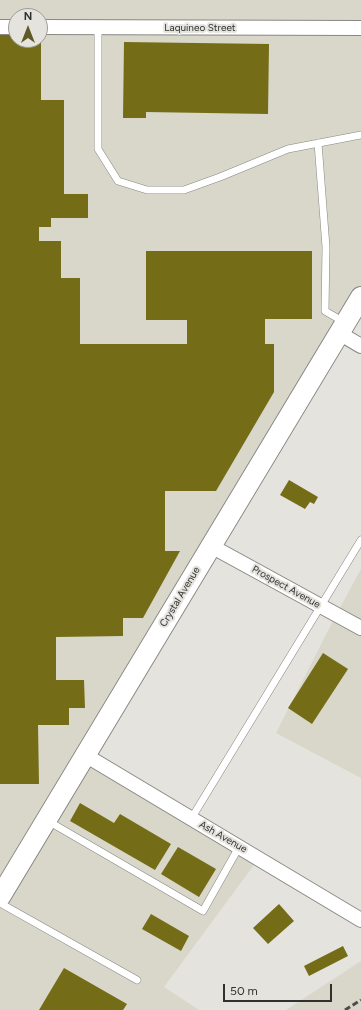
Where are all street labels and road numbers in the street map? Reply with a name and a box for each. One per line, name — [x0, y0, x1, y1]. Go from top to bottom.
street label: Laquineo Street — [164, 22, 236, 34]
street label: Prospect Avenue — [250, 563, 322, 611]
street label: Crystal Avenue — [157, 565, 203, 629]
street label: Ash Avenue — [197, 818, 249, 856]

